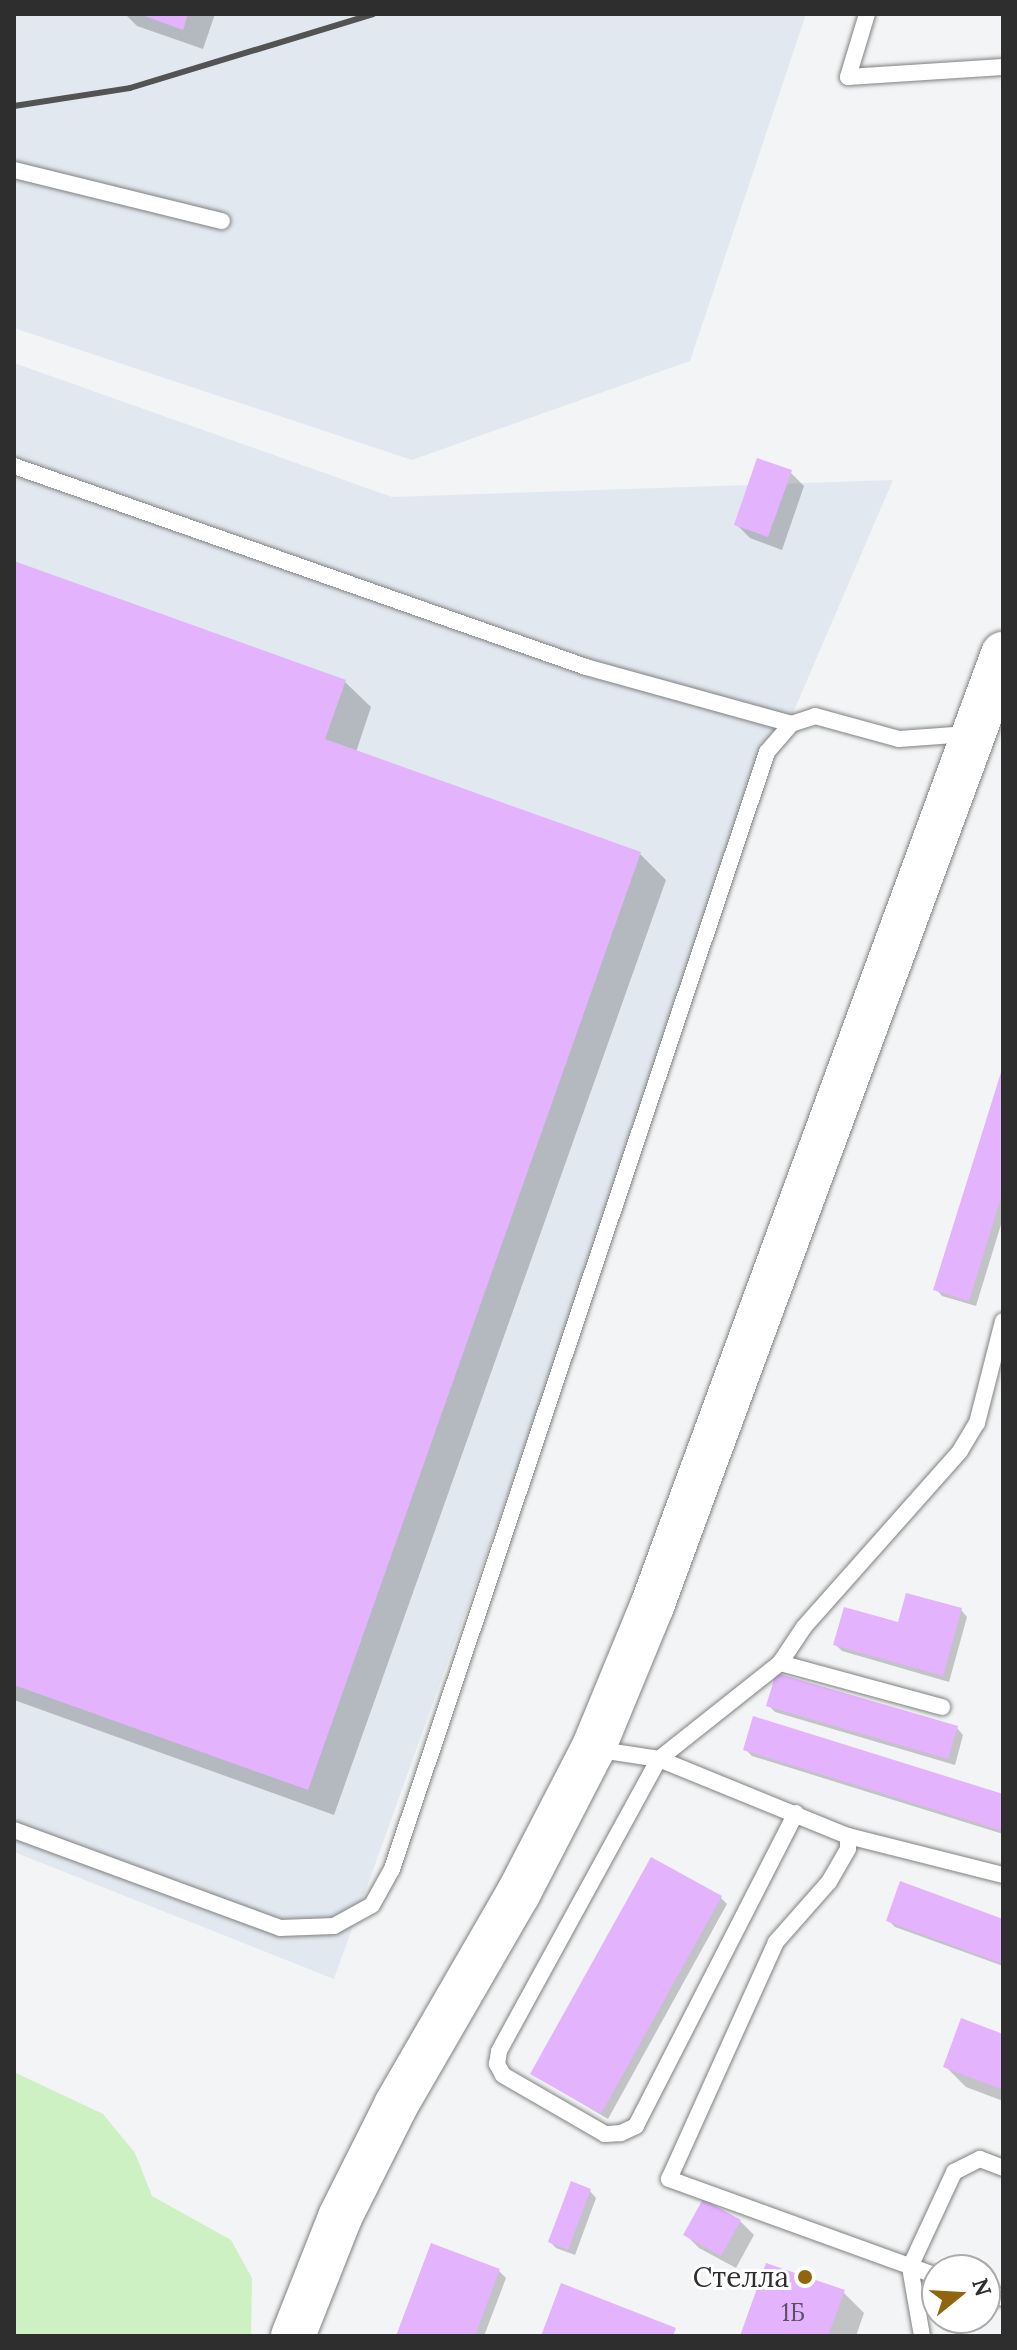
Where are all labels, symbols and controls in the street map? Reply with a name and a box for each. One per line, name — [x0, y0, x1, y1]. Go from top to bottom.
north arrow — [921, 2254, 1001, 2334]
place label: Стелла — [693, 2260, 789, 2294]
marker: Стелла — [796, 2268, 814, 2286]
text: N — [966, 2275, 998, 2300]
house number: 1Б — [781, 2299, 805, 2327]

